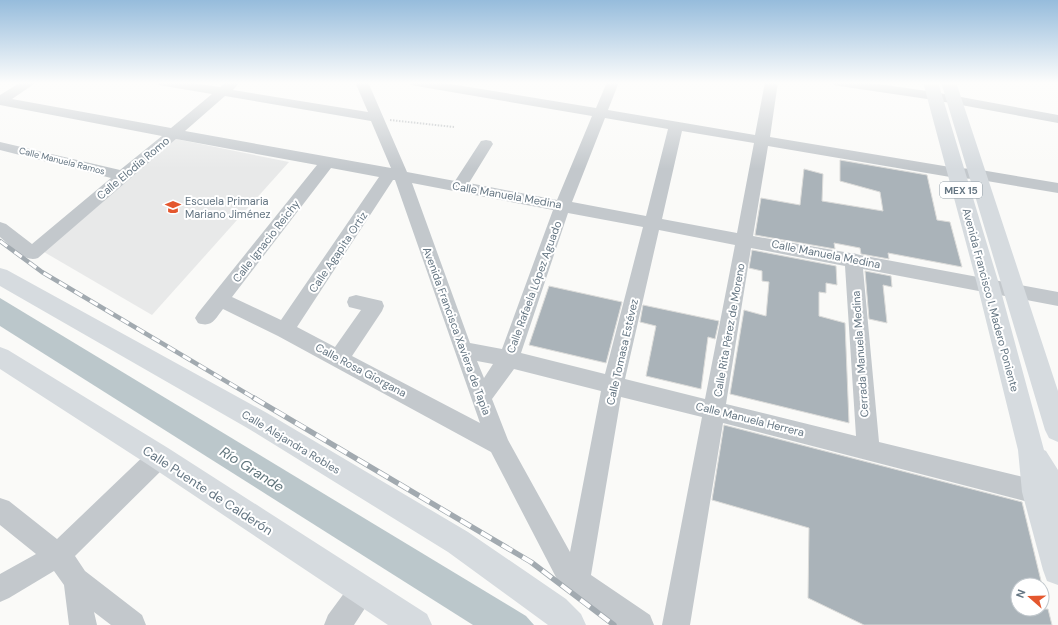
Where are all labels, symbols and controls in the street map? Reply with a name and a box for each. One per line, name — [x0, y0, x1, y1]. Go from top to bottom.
street label: Calle Elodia Romo — [94, 134, 172, 202]
street label: Calle Manuela Ramos — [18, 145, 107, 178]
street label: Calle Manuela Medina — [451, 178, 563, 212]
road number: MEX 15 — [940, 182, 982, 198]
place label: Escuela Primaria Mariano Jiménez — [185, 194, 271, 221]
street label: Calle Ignacio Reichy — [229, 197, 303, 285]
school or university icon: Escuela Primaria Mariano Jiménez — [164, 198, 182, 216]
street label: Avenida Francisco I. Madero Poniente — [960, 207, 1022, 393]
street label: Calle Agapita Ortiz — [306, 209, 370, 295]
street label: Calle Rafaela López Aguado — [504, 219, 564, 355]
street label: Calle Manuela Medina — [770, 237, 882, 271]
street label: Avenida Francisca Xaviera de Tapia — [420, 245, 494, 417]
street label: Calle Rita Pérez de Moreno — [710, 262, 748, 398]
street label: Cerrada Manuela Medina — [849, 290, 871, 418]
street label: Calle Tomasa Estévez — [603, 298, 641, 406]
street label: Calle Rosa Giorgana — [313, 340, 409, 400]
street label: Calle Manuela Herrera — [694, 399, 806, 439]
street label: Calle Alejandra Robles — [239, 407, 343, 477]
street label: Calle Puente de Calderón — [139, 442, 276, 539]
water label: Río Grande — [217, 442, 287, 496]
north arrow — [1010, 577, 1050, 617]
text: N — [1013, 587, 1029, 600]

